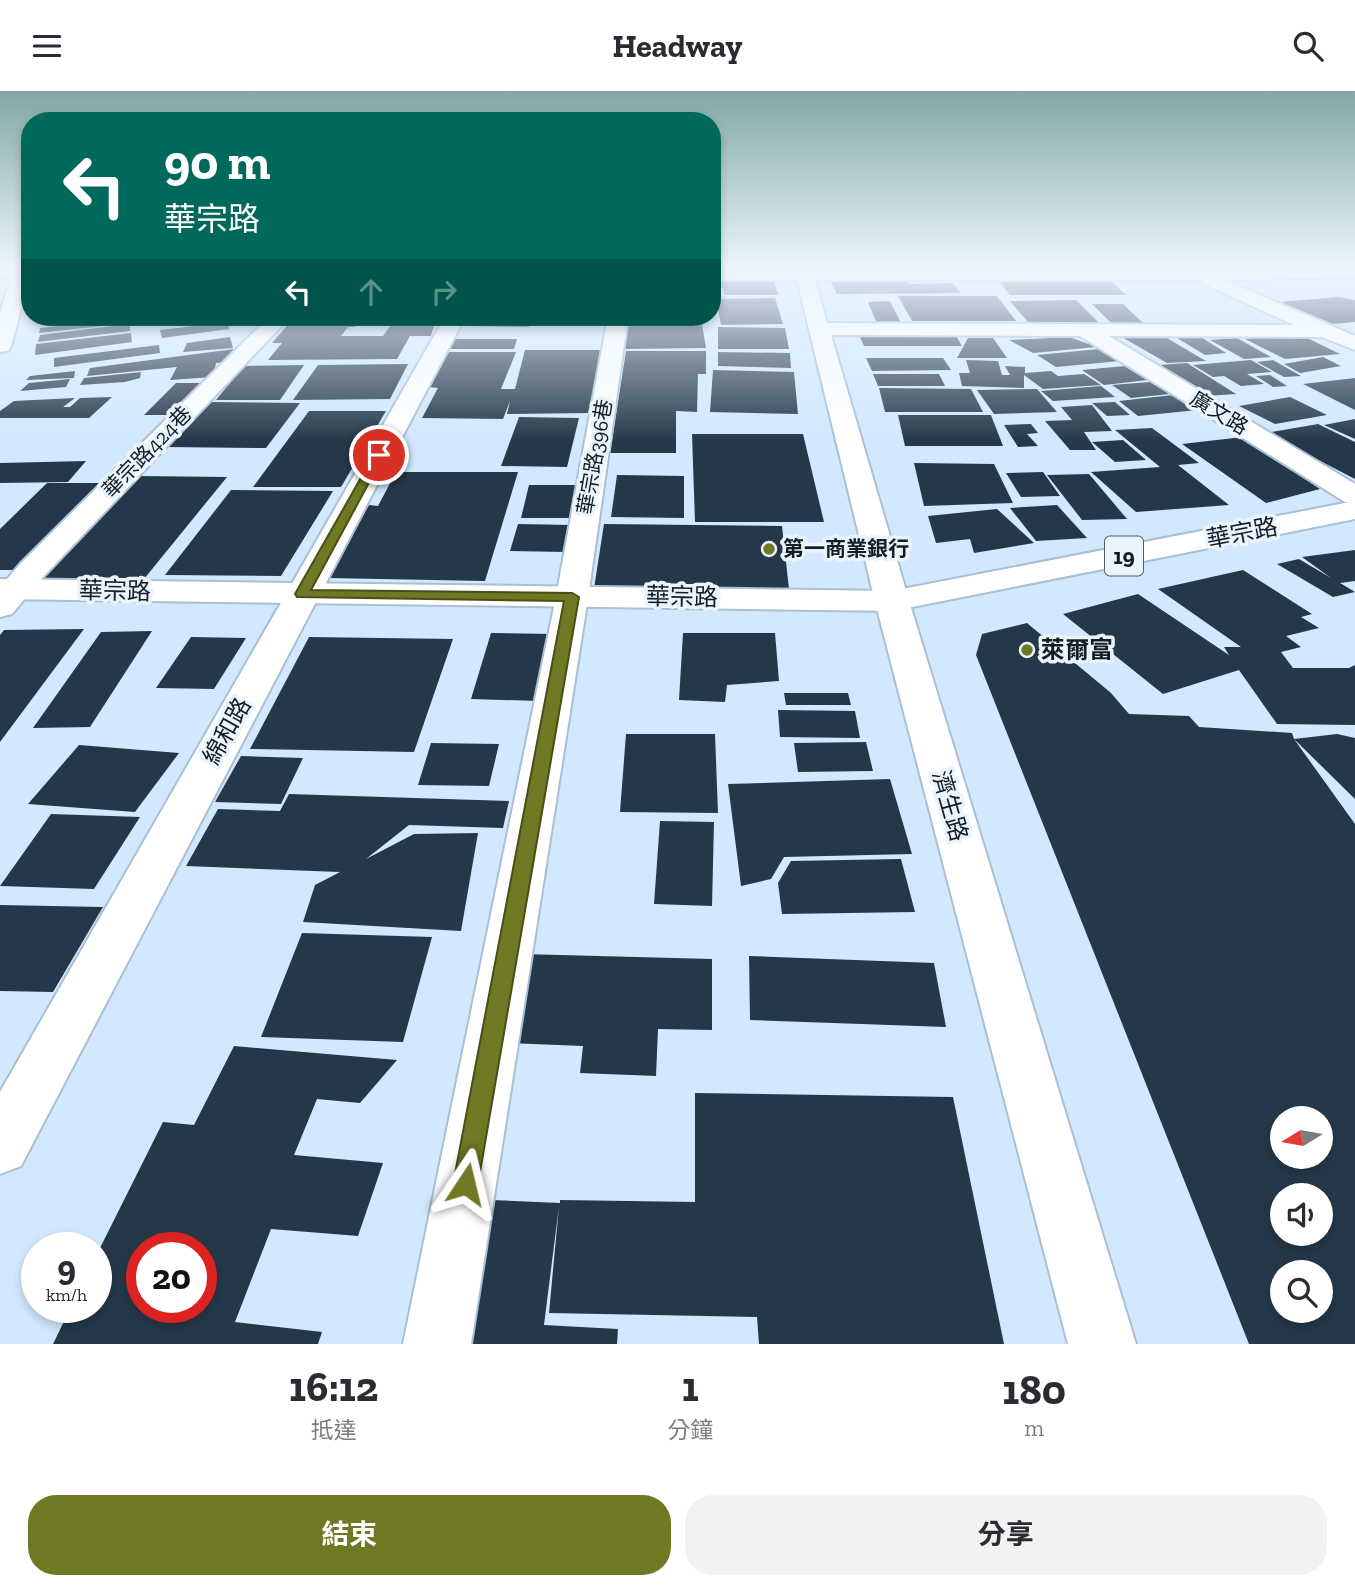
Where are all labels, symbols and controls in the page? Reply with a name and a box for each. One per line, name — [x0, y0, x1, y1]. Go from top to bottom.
icon: menu — [28, 27, 66, 65]
text: Headway — [612, 27, 743, 65]
icon: search — [1289, 27, 1327, 65]
text: 90 m — [164, 133, 271, 192]
icon: left — [49, 140, 140, 231]
text: 華宗路 — [164, 200, 260, 238]
icon: left — [279, 273, 317, 311]
icon: ahead — [352, 273, 390, 311]
icon: right — [425, 273, 463, 311]
street label: 廣文路 — [1186, 386, 1253, 440]
street label: 華宗路396巷 — [572, 397, 617, 516]
street label: 華宗路424巷 — [97, 401, 196, 503]
pin — [349, 425, 409, 485]
icon: arrive — [360, 436, 398, 474]
street label: 華宗路 — [1204, 511, 1280, 554]
place label: 第一商業銀行 — [783, 536, 909, 561]
road number: 19 — [1105, 537, 1143, 576]
marker: 第一商業銀行 — [761, 541, 777, 557]
street label: 華宗路 — [79, 575, 151, 606]
street label: 華宗路 — [646, 581, 718, 612]
place label: 萊爾富 — [1041, 635, 1113, 664]
marker: 萊爾富 — [1019, 642, 1035, 658]
street label: 綿和路 — [196, 692, 257, 769]
street label: 濟生路 — [927, 767, 974, 844]
north arrow — [1270, 1106, 1334, 1169]
map controls — [1270, 1106, 1333, 1323]
position arrow — [429, 1147, 503, 1221]
button: sound — [1270, 1183, 1333, 1246]
speed limit sign: 20 — [126, 1232, 217, 1323]
text: 9 — [57, 1247, 76, 1289]
button: search — [1270, 1260, 1333, 1323]
text: km/h — [46, 1284, 87, 1306]
text: 16:12 — [289, 1361, 378, 1412]
text: 1 — [682, 1361, 699, 1412]
text: 180 — [1002, 1364, 1066, 1415]
text: m — [1024, 1414, 1044, 1442]
text: 抵達 — [311, 1416, 357, 1444]
text: 分鐘 — [667, 1416, 713, 1444]
button: 結束 — [28, 1495, 671, 1575]
button: 分享 — [685, 1495, 1327, 1575]

